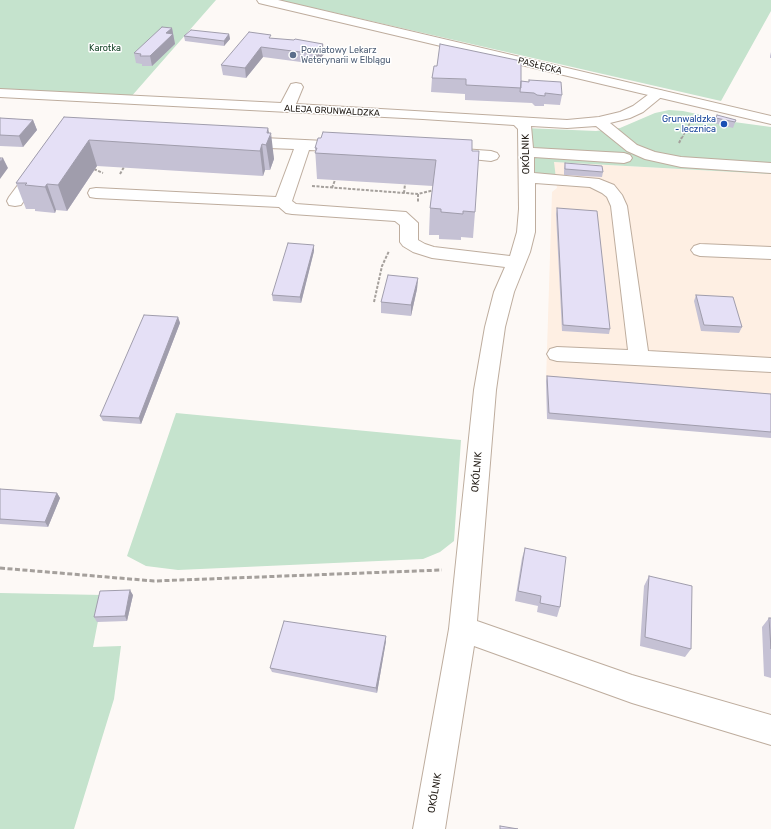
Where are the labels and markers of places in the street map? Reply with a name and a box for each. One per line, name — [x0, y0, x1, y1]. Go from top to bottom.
place label: Powiatowy Lekarz Weterynarii w Elblągu — [301, 45, 391, 66]
marker: Powiatowy Lekarz Weterynarii w Elblągu — [288, 50, 298, 60]
place label: Grunwaldzka - lecznica — [662, 114, 716, 135]
marker: Grunwaldzka - lecznica — [719, 119, 729, 129]

